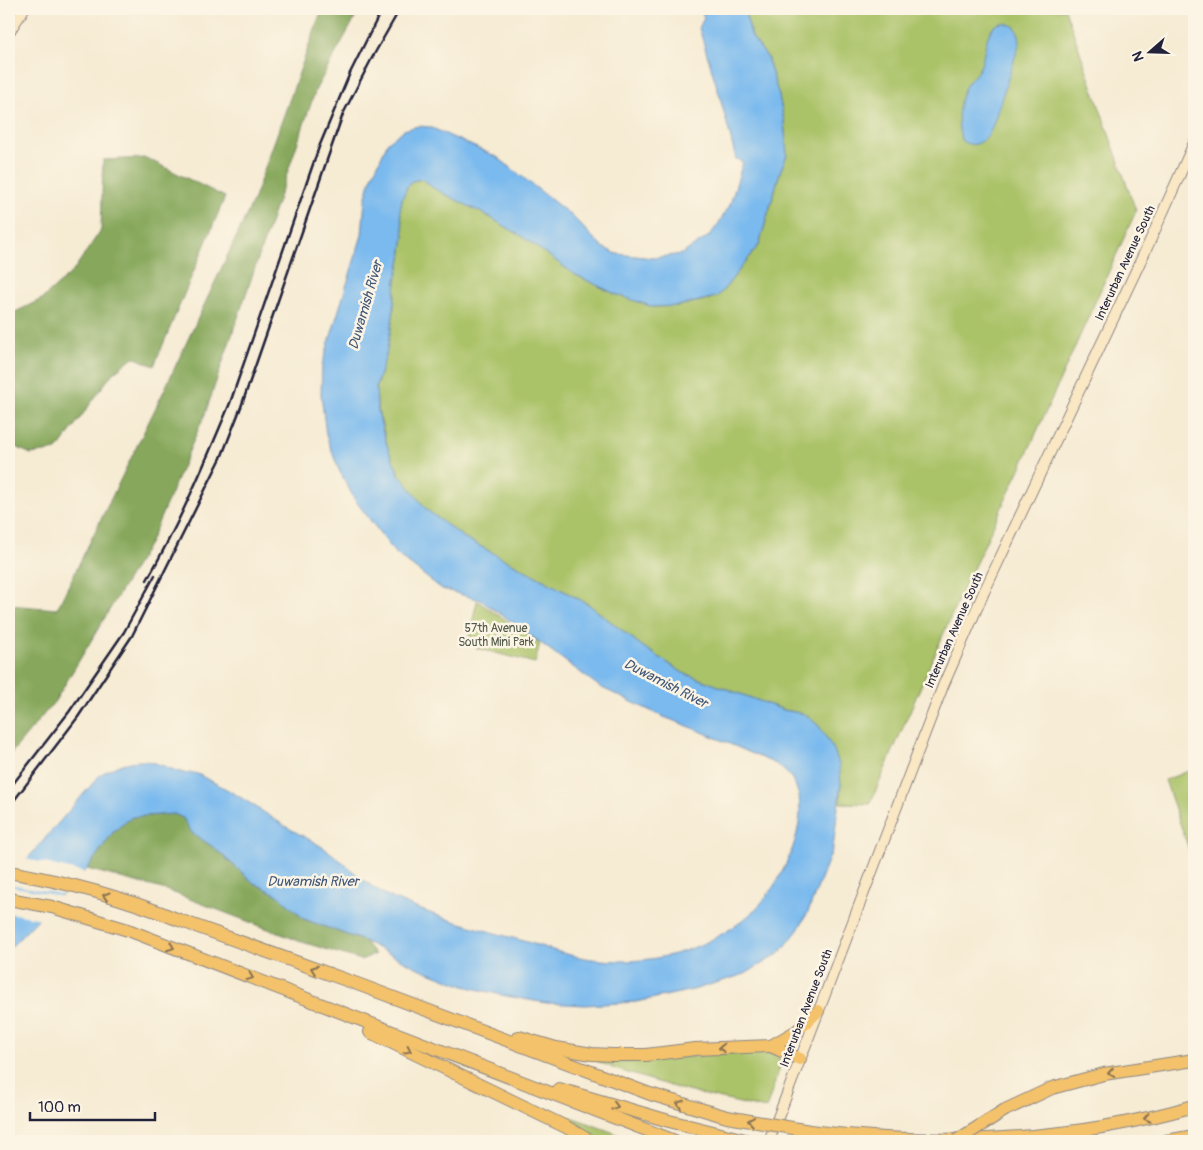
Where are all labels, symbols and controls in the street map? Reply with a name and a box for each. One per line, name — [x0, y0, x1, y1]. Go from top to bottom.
north arrow — [1126, 28, 1176, 78]
text: N — [1129, 49, 1148, 64]
street label: Interurban Avenue South — [1092, 203, 1159, 323]
water label: Duwamish River — [345, 257, 387, 351]
street label: Interurban Avenue South — [922, 570, 987, 691]
park label: 57th Avenue South Mini Park — [458, 621, 534, 650]
water label: Duwamish River — [621, 655, 712, 713]
water label: Duwamish River — [267, 873, 361, 890]
one-way arrow — [102, 891, 111, 901]
one-way arrow — [166, 940, 175, 951]
street label: Interurban Avenue South — [777, 947, 836, 1069]
one-way arrow — [310, 964, 318, 974]
one-way arrow — [245, 971, 253, 981]
one-way arrow — [718, 1043, 726, 1053]
one-way arrow — [402, 1044, 411, 1054]
one-way arrow — [1107, 1067, 1116, 1077]
scale bar — [30, 1090, 155, 1122]
text: 100 m — [38, 1098, 81, 1117]
one-way arrow — [676, 1099, 684, 1109]
one-way arrow — [611, 1100, 619, 1110]
one-way arrow — [1143, 1112, 1151, 1123]
one-way arrow — [747, 1116, 755, 1127]

